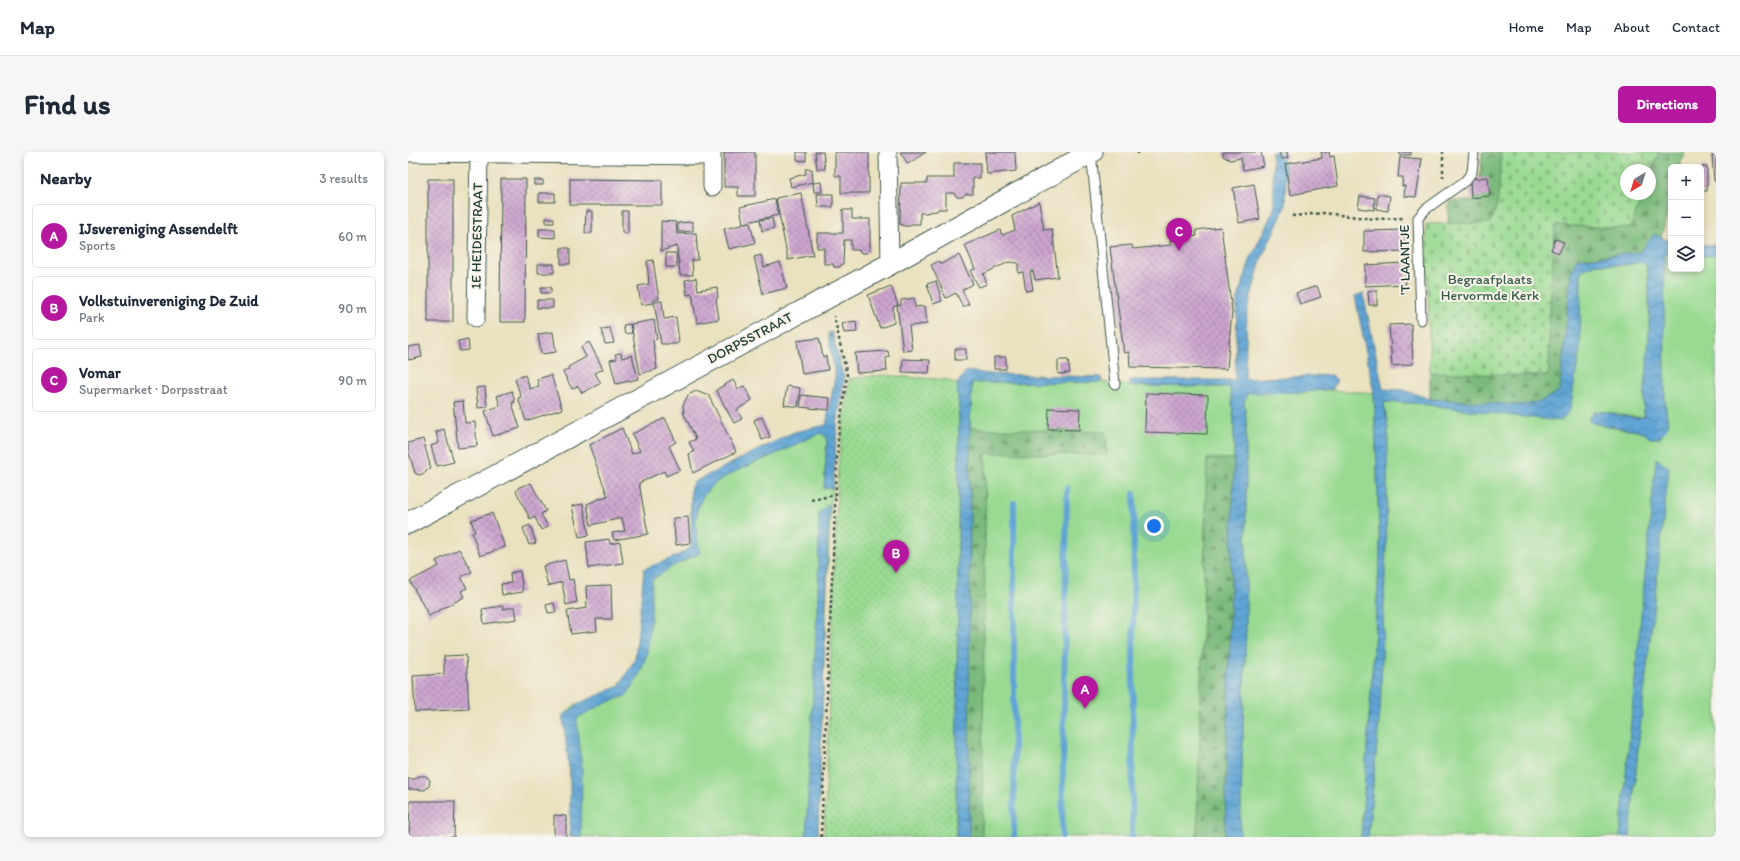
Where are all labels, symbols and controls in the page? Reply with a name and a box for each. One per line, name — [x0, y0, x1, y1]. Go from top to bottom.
text: Map — [20, 16, 55, 39]
text: Home — [1509, 19, 1544, 36]
text: Map — [1566, 19, 1592, 36]
text: About — [1614, 19, 1650, 36]
text: Contact — [1672, 19, 1720, 36]
button: Directions — [1618, 86, 1716, 123]
text: Find us — [24, 87, 111, 121]
north arrow — [1620, 164, 1656, 200]
map controls — [1668, 164, 1704, 272]
button: + — [1668, 164, 1704, 200]
text: Nearby — [40, 168, 92, 188]
text: 3 results — [319, 171, 368, 186]
street label: 1E HEIDESTRAAT — [468, 182, 486, 290]
button: − — [1668, 200, 1704, 236]
pin: C — [1166, 218, 1192, 251]
text: IJsvereniging Assendelft — [79, 220, 238, 238]
street label: 'T LAANTJE — [1396, 225, 1414, 295]
text: A — [50, 229, 58, 244]
text: 60 m — [338, 229, 367, 244]
button: layers — [1668, 236, 1704, 272]
text: Sports — [79, 238, 115, 253]
park label: Begraafplaats Hervormde Kerk — [1441, 271, 1540, 304]
text: Volkstuinvereniging De Zuid — [79, 292, 259, 310]
text: B — [50, 301, 58, 316]
text: 90 m — [338, 301, 367, 316]
street label: DORPSSTRAAT — [704, 308, 796, 368]
text: Park — [79, 310, 105, 325]
text: Vomar — [79, 364, 121, 382]
text: C — [50, 373, 58, 388]
text: 90 m — [338, 373, 367, 388]
text: Supermarket · Dorpsstraat — [79, 382, 228, 397]
your location — [1144, 516, 1164, 536]
pin: B — [883, 540, 909, 573]
pin: A — [1072, 676, 1098, 709]

